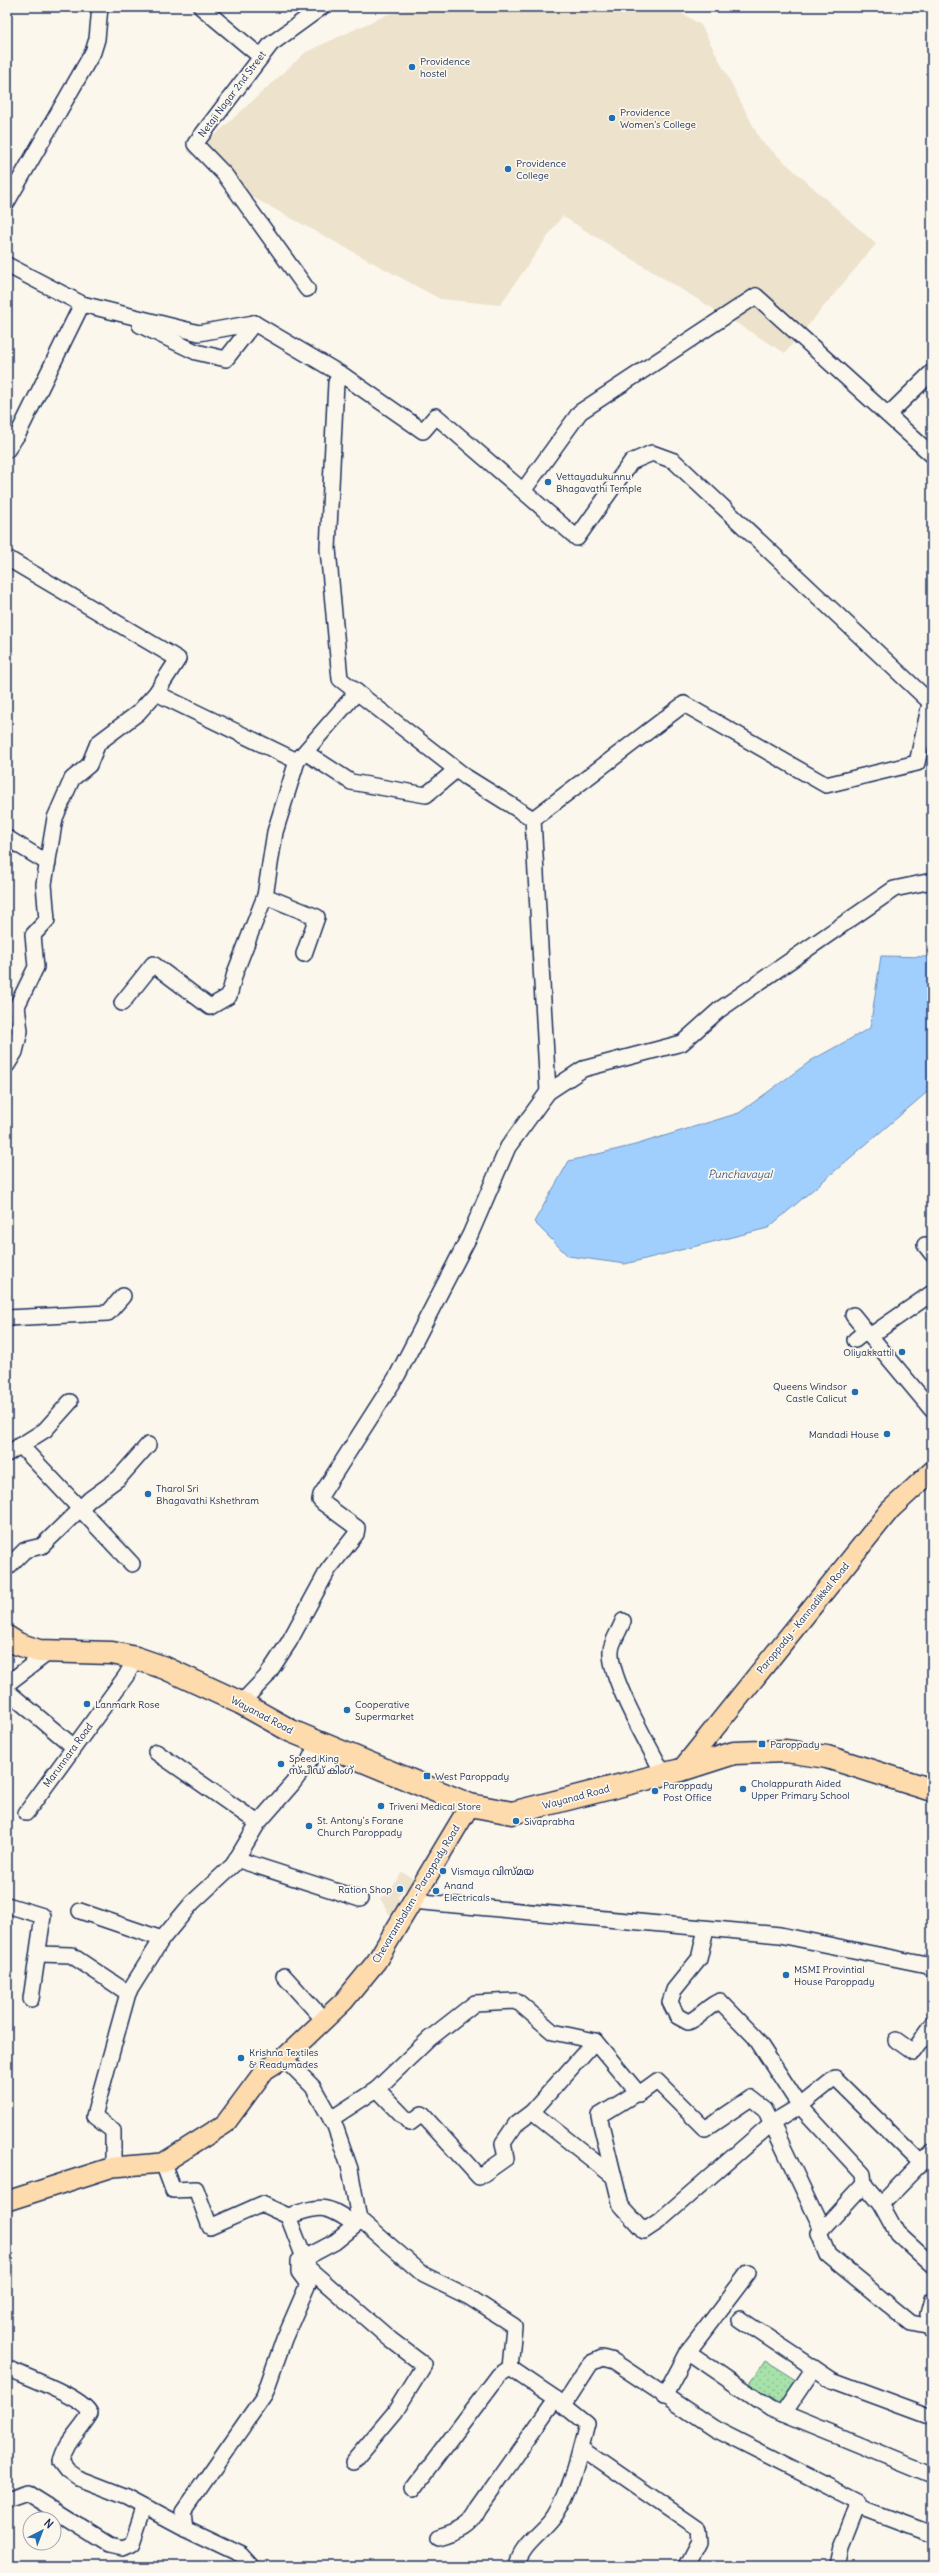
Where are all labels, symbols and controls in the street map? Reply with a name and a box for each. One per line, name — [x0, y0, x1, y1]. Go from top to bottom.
street label: Netaji Nagar 2nd Street — [195, 48, 269, 140]
place label: Providence hostel — [420, 55, 470, 80]
marker: Providence hostel — [407, 62, 417, 72]
place label: Providence Women's College — [620, 106, 696, 131]
marker: Providence Women's College — [607, 113, 617, 123]
place label: Providence College — [516, 157, 566, 182]
marker: Providence College — [503, 164, 513, 174]
place label: Vettayadukunnu Bhagavathi Temple — [556, 470, 642, 495]
marker: Vettayadukunnu Bhagavathi Temple — [543, 477, 553, 487]
water label: Punchavayal — [708, 1167, 774, 1181]
place label: Oliyakkattil — [843, 1346, 894, 1359]
marker: Oliyakkattil — [897, 1347, 907, 1357]
place label: Queens Windsor Castle Calicut — [773, 1380, 848, 1405]
marker: Queens Windsor Castle Calicut — [850, 1387, 860, 1397]
place label: Mandadi House — [809, 1428, 879, 1441]
marker: Mandadi House — [882, 1429, 892, 1439]
place label: Tharol Sri Bhagavathi Kshethram — [156, 1482, 259, 1507]
marker: Tharol Sri Bhagavathi Kshethram — [143, 1489, 153, 1499]
street label: Paroppady - Kannadikkal Road — [754, 1559, 852, 1676]
street label: Wayanad Road — [228, 1693, 296, 1737]
place label: Lanmark Rose — [95, 1698, 160, 1711]
place label: Cooperative Supermarket — [355, 1698, 415, 1723]
marker: Lanmark Rose — [82, 1699, 92, 1709]
marker: Cooperative Supermarket — [342, 1705, 352, 1715]
street label: Marunnara Road — [40, 1720, 96, 1790]
place label: Paroppady — [770, 1738, 820, 1751]
marker: Paroppady — [757, 1739, 767, 1749]
place label: Speed King സ്പീഡ് കിംഗ് — [289, 1752, 354, 1777]
marker: Speed King സ്പീഡ് കിംഗ് — [276, 1759, 286, 1769]
place label: West Paroppady — [435, 1770, 509, 1783]
marker: West Paroppady — [422, 1771, 432, 1781]
place label: Cholappurath Aided Upper Primary School — [751, 1777, 850, 1802]
place label: Paroppady Post Office — [663, 1779, 713, 1804]
street label: Wayanad Road — [541, 1782, 611, 1812]
marker: Cholappurath Aided Upper Primary School — [738, 1784, 748, 1794]
marker: Paroppady Post Office — [650, 1786, 660, 1796]
place label: Triveni Medical Store — [389, 1800, 481, 1813]
marker: Triveni Medical Store — [376, 1801, 386, 1811]
place label: St. Antony's Forane Church Paroppady — [317, 1814, 403, 1839]
place label: Sivaprabha — [524, 1815, 575, 1828]
marker: Sivaprabha — [511, 1816, 521, 1826]
marker: St. Antony's Forane Church Paroppady — [304, 1821, 314, 1831]
street label: Chevarambalam - Paroppady Road — [369, 1822, 463, 1966]
place label: Vismaya വിസ്മയ — [451, 1865, 534, 1878]
marker: Vismaya വിസ്മയ — [438, 1866, 448, 1876]
place label: Anand Electricals — [444, 1879, 490, 1904]
place label: Ration Shop — [338, 1883, 392, 1896]
marker: Ration Shop — [395, 1884, 405, 1894]
marker: Anand Electricals — [431, 1886, 441, 1896]
place label: MSMI Provintial House Paroppady — [794, 1963, 875, 1988]
marker: MSMI Provintial House Paroppady — [781, 1970, 791, 1980]
place label: Krishna Textiles & Readymades — [249, 2046, 319, 2071]
marker: Krishna Textiles & Readymades — [236, 2053, 246, 2063]
north arrow — [22, 2511, 62, 2551]
text: N — [41, 2516, 56, 2531]

